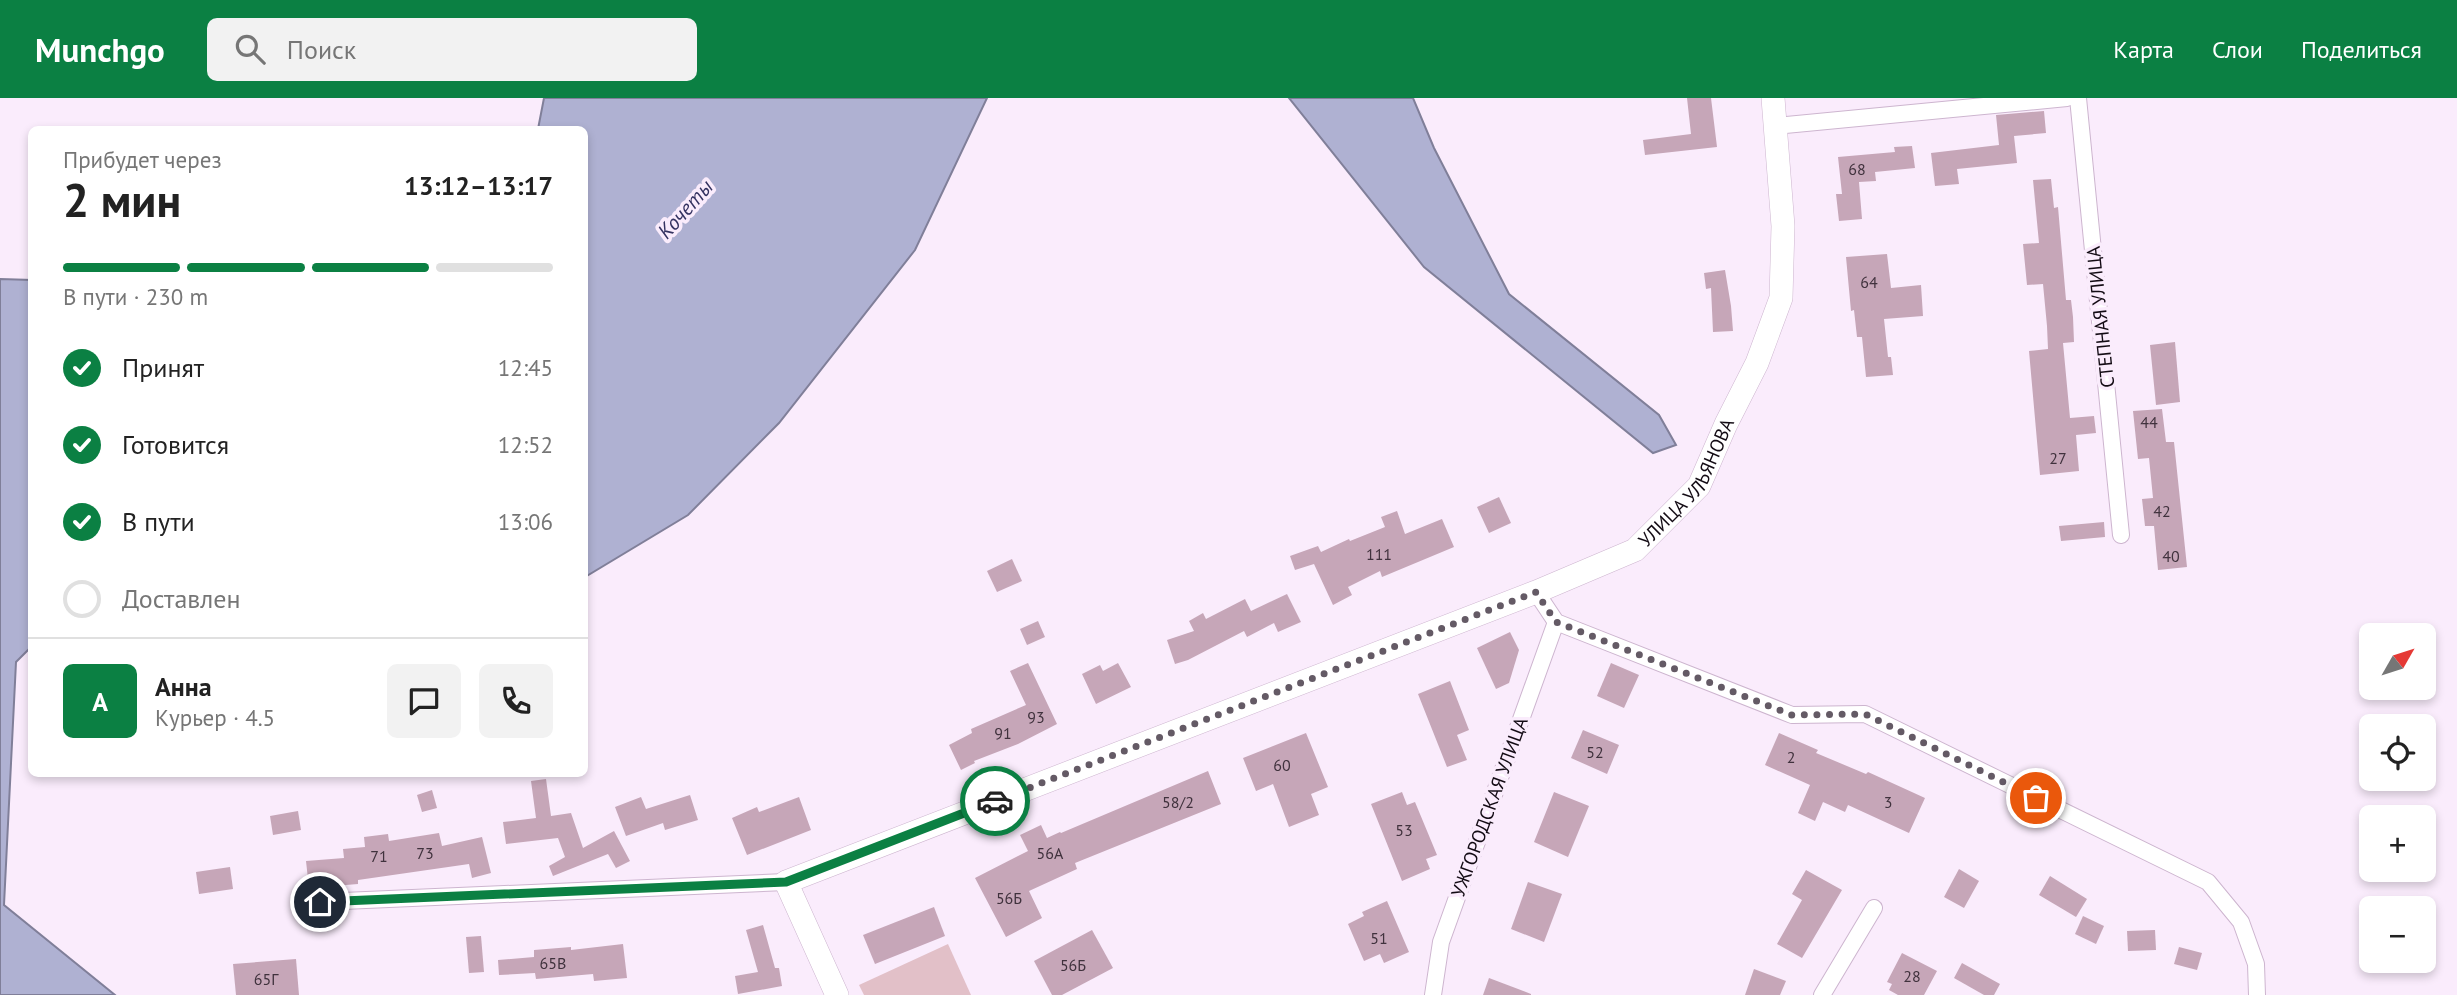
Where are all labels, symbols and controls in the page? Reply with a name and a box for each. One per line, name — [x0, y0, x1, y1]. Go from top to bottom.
search box — [207, 18, 697, 81]
text: Munchgo — [35, 28, 165, 71]
icon: search — [231, 30, 269, 68]
text: Поиск — [287, 33, 356, 66]
text: Карта — [2113, 34, 2174, 65]
text: Слои — [2212, 34, 2263, 65]
text: Поделиться — [2301, 34, 2422, 65]
text: Прибудет через — [63, 145, 222, 174]
house number: 68 — [1848, 159, 1866, 179]
text: 13:12–13:17 — [404, 169, 553, 202]
text: 2 мин — [63, 170, 181, 230]
water label: Кочеты — [651, 173, 719, 244]
street label: СТЕПНАЯ УЛИЦА — [2081, 245, 2119, 389]
house number: 64 — [1860, 272, 1878, 292]
text: В пути · 230 m — [63, 282, 208, 311]
icon: check — [63, 349, 101, 387]
text: Принят — [122, 351, 204, 384]
text: 12:45 — [498, 353, 553, 382]
house number: 44 — [2140, 412, 2158, 432]
street label: УЛИЦА УЛЬЯНОВА — [1633, 414, 1739, 552]
icon: check — [63, 426, 101, 464]
text: Готовится — [122, 428, 229, 461]
text: 12:52 — [498, 430, 553, 459]
house number: 27 — [2049, 448, 2067, 468]
house number: 42 — [2153, 501, 2171, 521]
icon: check — [63, 503, 101, 541]
text: В пути — [122, 505, 195, 538]
text: 13:06 — [498, 507, 553, 536]
house number: 111 — [1366, 544, 1392, 564]
house number: 40 — [2162, 546, 2180, 566]
text: Доставлен — [122, 582, 241, 615]
north arrow — [2359, 623, 2436, 700]
map controls — [2359, 623, 2436, 973]
button: chat — [387, 664, 461, 738]
button: phone — [479, 664, 553, 738]
text: Анна — [155, 670, 212, 703]
text: А — [92, 685, 108, 718]
text: Курьер · 4.5 — [155, 703, 275, 732]
house number: 93 — [1027, 707, 1045, 727]
street label: УЖГОРОДСКАЯ УЛИЦА — [1445, 714, 1533, 900]
button: locate — [2359, 714, 2436, 791]
house number: 91 — [994, 723, 1012, 743]
house number: 52 — [1586, 742, 1604, 762]
house number: 2 — [1787, 747, 1795, 767]
house number: 60 — [1273, 755, 1291, 775]
courier — [960, 766, 1030, 836]
pin — [2006, 768, 2066, 828]
icon: bag — [2017, 779, 2055, 817]
icon: car — [976, 782, 1014, 820]
house number: 58/2 — [1162, 792, 1194, 812]
house number: 3 — [1884, 792, 1892, 812]
button: + — [2359, 805, 2436, 882]
house number: 53 — [1395, 820, 1413, 840]
house number: 73 — [416, 843, 434, 863]
house number: 56А — [1037, 843, 1064, 863]
house number: 71 — [370, 846, 388, 866]
pin — [290, 872, 350, 932]
icon: home — [301, 883, 339, 921]
house number: 56Б — [996, 888, 1022, 908]
button: − — [2359, 896, 2436, 973]
house number: 51 — [1370, 928, 1388, 948]
house number: 65В — [540, 953, 566, 973]
house number: 56Б — [1060, 955, 1086, 975]
house number: 28 — [1903, 966, 1921, 986]
house number: 65Г — [254, 969, 279, 989]

